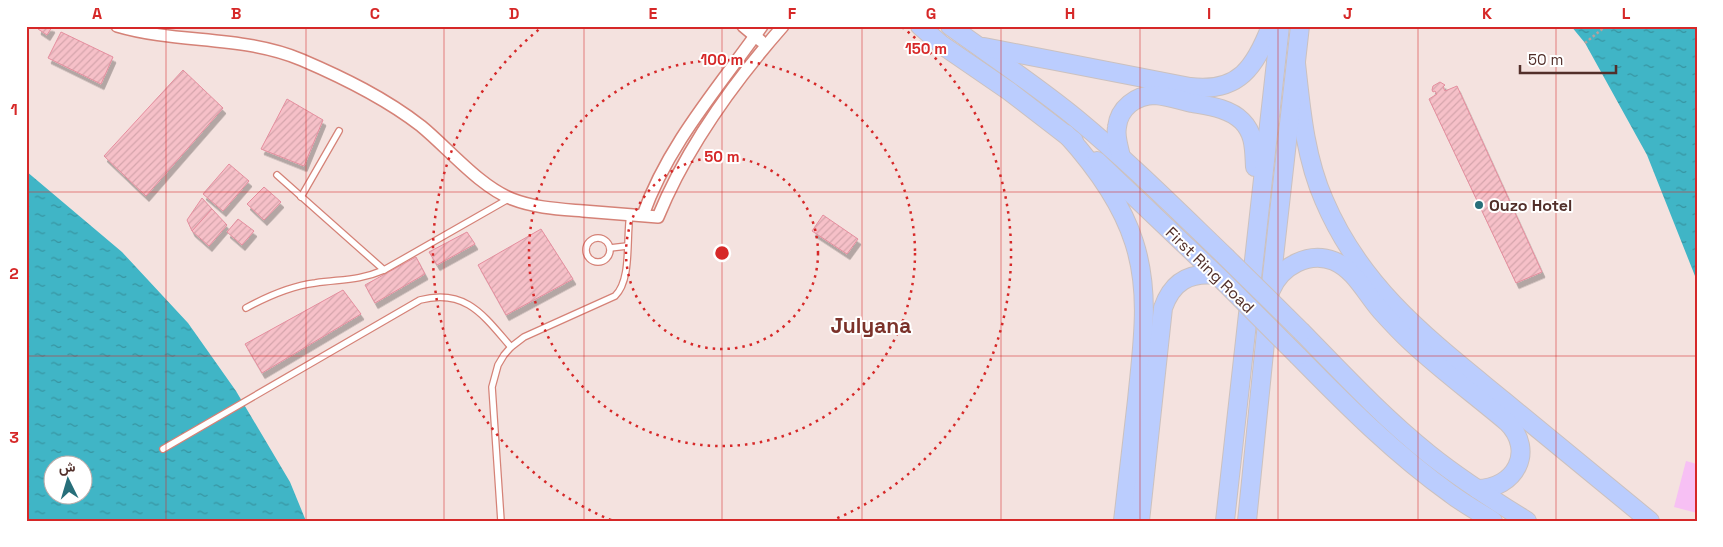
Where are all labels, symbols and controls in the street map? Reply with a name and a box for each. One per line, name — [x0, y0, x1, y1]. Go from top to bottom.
text: A — [92, 3, 102, 24]
text: B — [231, 3, 241, 24]
text: C — [370, 3, 380, 24]
text: D — [509, 3, 519, 24]
text: E — [649, 3, 658, 24]
text: F — [788, 3, 797, 24]
text: G — [926, 3, 936, 24]
text: H — [1065, 3, 1075, 24]
text: I — [1207, 3, 1211, 24]
text: J — [1343, 3, 1353, 24]
text: K — [1482, 3, 1492, 24]
text: L — [1622, 3, 1631, 24]
text: 150 m — [905, 39, 947, 58]
scale bar — [1520, 42, 1617, 74]
text: 100 m — [701, 50, 743, 69]
text: 50 m — [1528, 50, 1563, 69]
text: 1 — [10, 99, 18, 120]
text: 50 m — [704, 147, 740, 166]
place label: Ouzo Hotel — [1489, 195, 1572, 216]
marker: Ouzo Hotel — [1473, 199, 1485, 211]
street label: First Ring Road — [1161, 222, 1259, 318]
centre of rings — [713, 244, 731, 262]
text: 2 — [9, 263, 19, 284]
district label: Julyana — [831, 312, 911, 339]
text: 3 — [9, 427, 19, 448]
north arrow — [42, 454, 92, 504]
text: ش — [58, 457, 76, 477]

